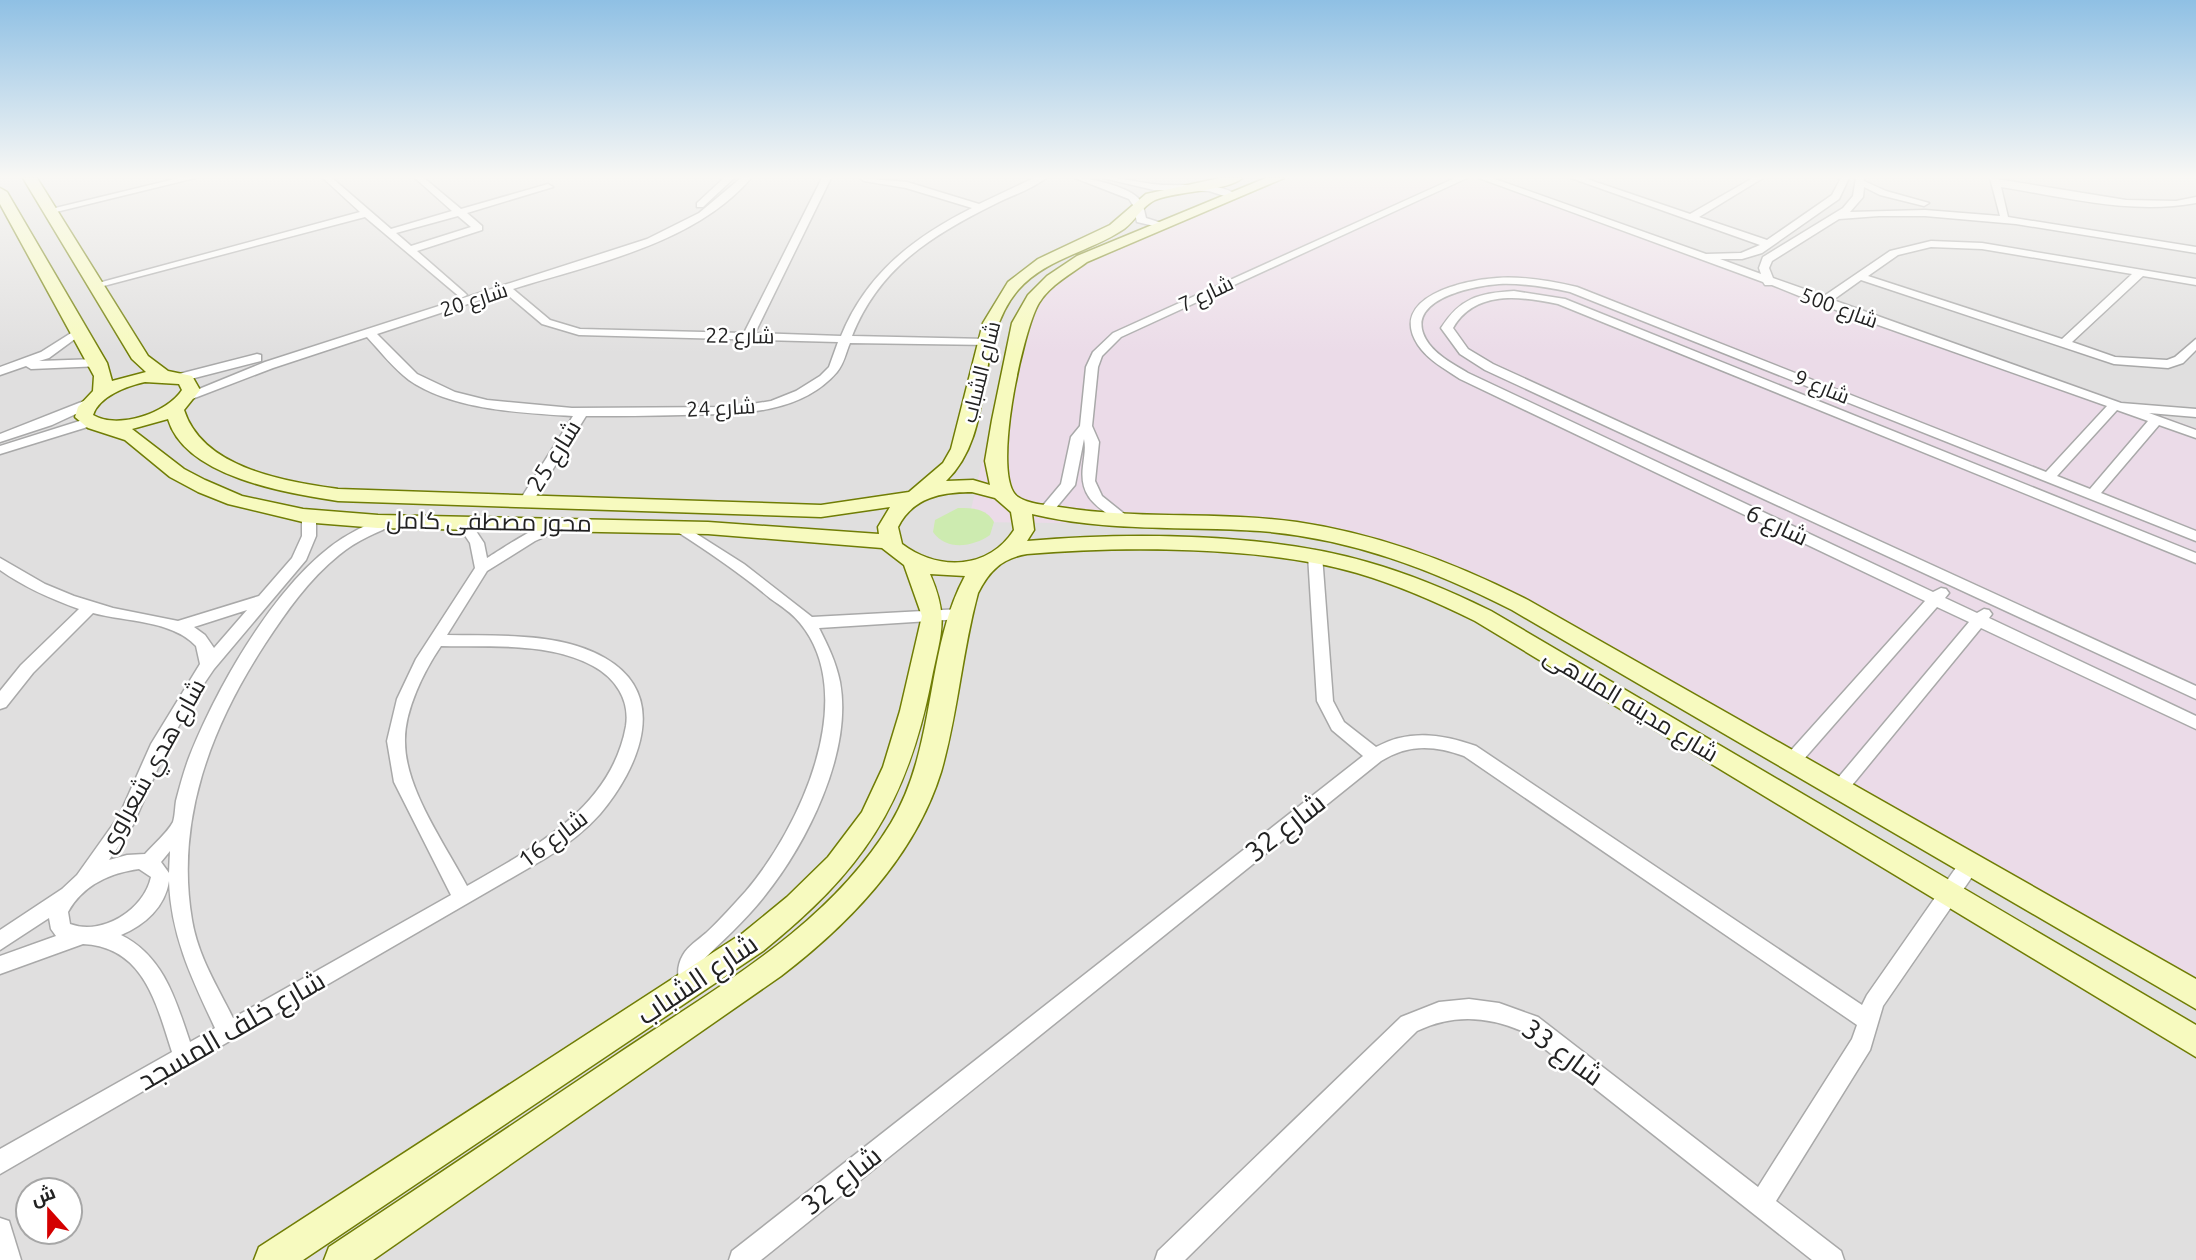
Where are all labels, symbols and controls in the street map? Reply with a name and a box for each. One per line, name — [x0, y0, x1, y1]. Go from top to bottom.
street label: شارع 7 — [1175, 270, 1238, 319]
street label: شارع 20 — [437, 277, 511, 324]
street label: شارع 500 — [1796, 282, 1882, 335]
street label: شارع الشباب — [956, 318, 1007, 426]
street label: شارع 22 — [705, 322, 775, 351]
street label: شارع 9 — [1790, 364, 1853, 411]
street label: شارع 24 — [686, 393, 756, 424]
street label: شارع 25 — [521, 415, 589, 498]
street label: شارع 6 — [1741, 498, 1813, 553]
street label: محور مصطفى كامل — [386, 506, 592, 538]
street label: شارع مدينه الملاهى — [1538, 642, 1723, 770]
street label: شارع هدي شعراوى — [93, 674, 215, 860]
street label: شارع 32 — [1239, 786, 1333, 870]
street label: شارع 16 — [513, 804, 594, 876]
street label: شارع الشباب — [631, 927, 765, 1033]
street label: شارع خلف المسجد — [132, 963, 332, 1099]
street label: شارع 33 — [1515, 1012, 1610, 1094]
street label: شارع 32 — [795, 1139, 889, 1223]
north arrow — [14, 1176, 84, 1246]
text: ش — [28, 1180, 59, 1211]

